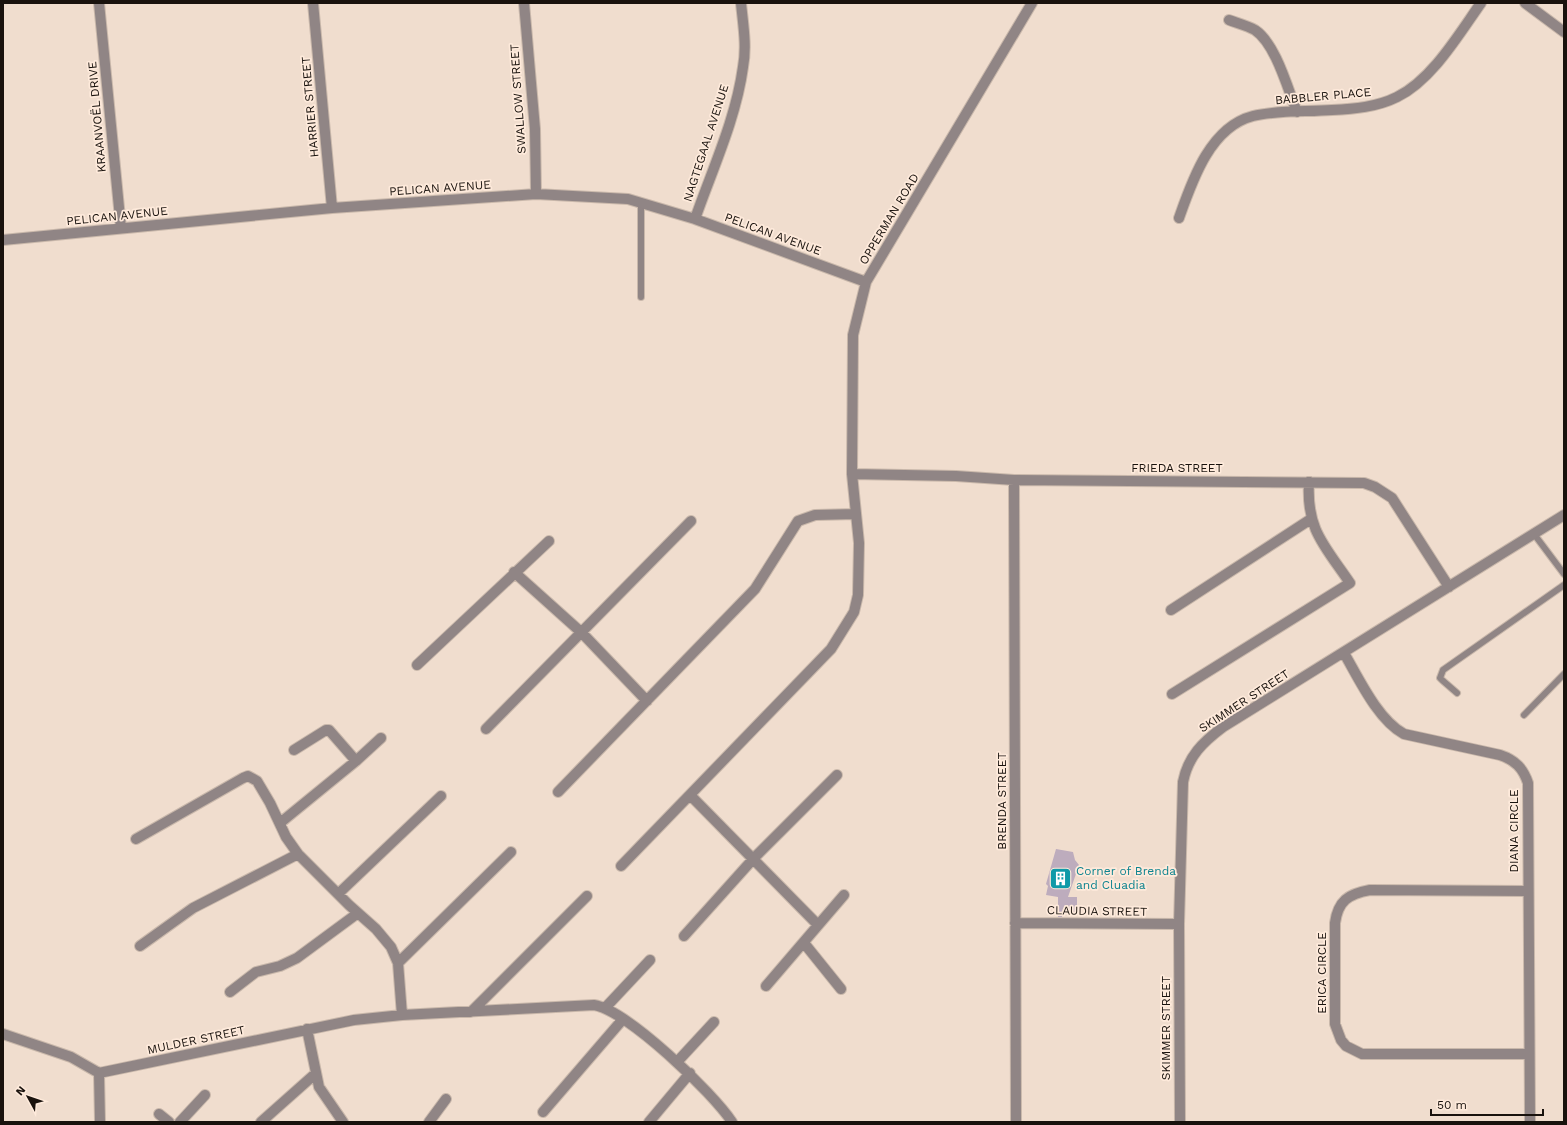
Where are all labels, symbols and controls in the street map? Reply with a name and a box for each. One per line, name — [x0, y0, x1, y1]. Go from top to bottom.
street label: SWALLOW STREET — [507, 44, 529, 154]
street label: HARRIER STREET — [299, 56, 321, 158]
street label: KRAANVOËL DRIVE — [85, 61, 109, 173]
street label: NAGTEGAAL AVENUE — [680, 82, 732, 203]
street label: BABBLER PLACE — [1274, 85, 1372, 107]
street label: OPPERMAN ROAD — [856, 171, 922, 267]
street label: PELICAN AVENUE — [389, 177, 492, 199]
street label: PELICAN AVENUE — [66, 204, 169, 228]
street label: PELICAN AVENUE — [723, 210, 824, 258]
street label: FRIEDA STREET — [1131, 461, 1223, 475]
street label: SKIMMER STREET — [1196, 667, 1292, 735]
street label: BRENDA STREET — [995, 752, 1009, 850]
street label: DIANA CIRCLE — [1507, 789, 1521, 873]
place label: Corner of Brenda and Cluadia — [1076, 864, 1176, 892]
building icon: Corner of Brenda and Cluadia — [1048, 865, 1074, 891]
street label: CLAUDIA STREET — [1047, 903, 1147, 919]
street label: ERICA CIRCLE — [1315, 932, 1329, 1014]
street label: SKIMMER STREET — [1159, 976, 1173, 1080]
street label: MULDER STREET — [146, 1023, 246, 1057]
north arrow — [8, 1077, 48, 1117]
text: N — [13, 1084, 28, 1098]
scale bar — [1431, 1091, 1543, 1117]
text: 50 m — [1437, 1098, 1467, 1112]

